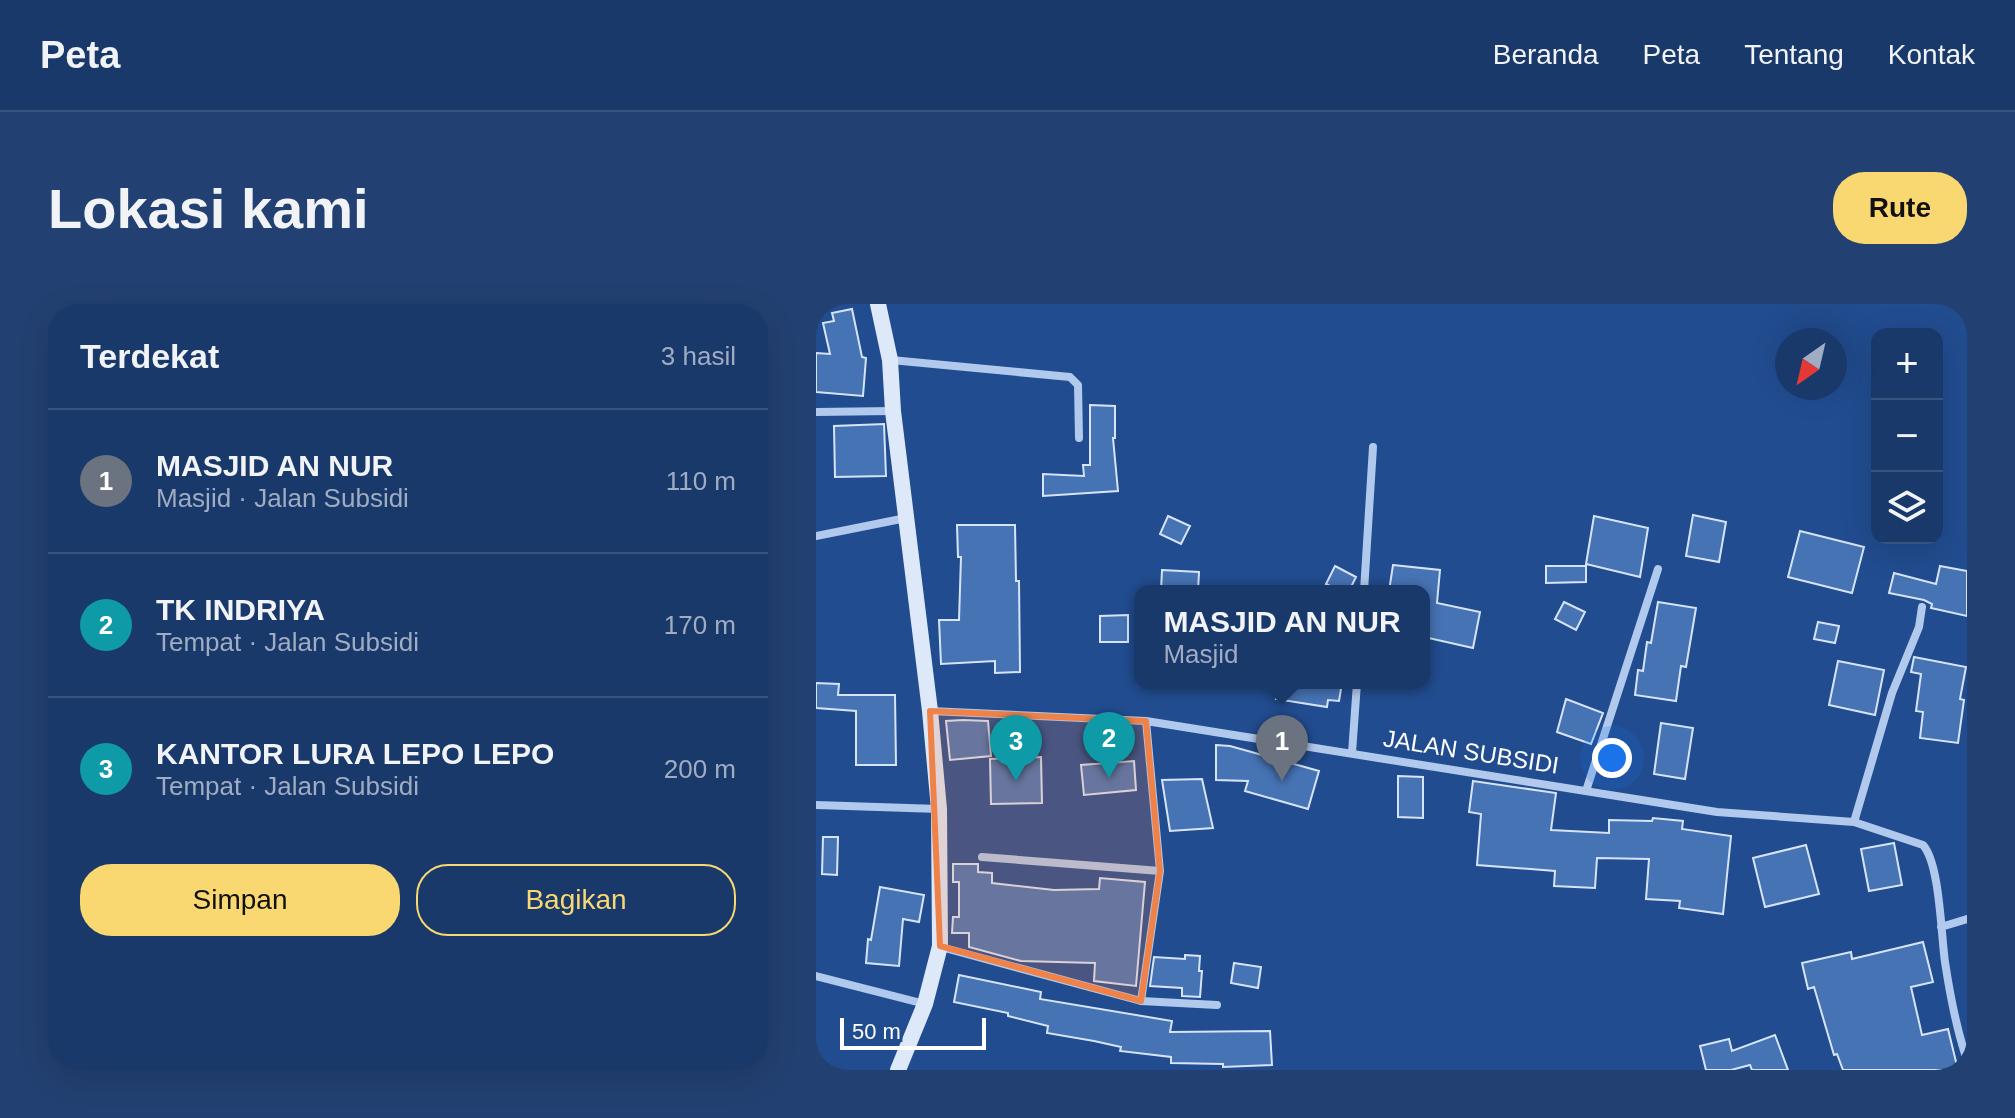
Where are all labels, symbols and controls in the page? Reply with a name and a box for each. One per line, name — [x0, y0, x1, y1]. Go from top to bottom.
text: Peta — [40, 34, 120, 76]
text: Beranda — [1493, 39, 1599, 70]
text: Peta — [1643, 39, 1700, 70]
text: Tentang — [1744, 39, 1844, 70]
text: Kontak — [1888, 39, 1975, 70]
button: Rute — [1833, 172, 1967, 244]
text: Lokasi kami — [48, 177, 369, 240]
north arrow — [1775, 328, 1847, 400]
map controls — [1871, 328, 1943, 544]
button: + — [1871, 328, 1943, 400]
text: Terdekat — [80, 337, 219, 375]
text: 3 hasil — [661, 341, 736, 371]
button: − — [1871, 400, 1943, 472]
text: MASJID AN NUR — [156, 449, 393, 482]
text: 1 — [99, 466, 113, 496]
text: 110 m — [666, 466, 736, 496]
button: layers — [1871, 472, 1943, 544]
text: Masjid · Jalan Subsidi — [156, 483, 409, 513]
popup — [1134, 585, 1430, 689]
text: TK INDRIYA — [156, 593, 325, 626]
text: MASJID AN NUR — [1163, 605, 1401, 638]
text: 2 — [99, 610, 113, 640]
text: 170 m — [664, 610, 736, 640]
text: Tempat · Jalan Subsidi — [156, 627, 419, 657]
text: Masjid — [1163, 639, 1239, 669]
pin: 2 — [1083, 712, 1135, 778]
pin: 3 — [990, 715, 1042, 781]
pin: 1 — [1256, 715, 1308, 781]
street label: JALAN SUBSIDI — [1381, 724, 1561, 779]
text: KANTOR LURA LEPO LEPO — [156, 737, 554, 770]
your location — [1592, 738, 1632, 778]
text: 3 — [99, 754, 113, 784]
text: 200 m — [664, 754, 736, 784]
text: Tempat · Jalan Subsidi — [156, 771, 419, 801]
button: Simpan — [80, 864, 400, 936]
button: Bagikan — [416, 864, 736, 936]
scale bar — [840, 1014, 986, 1050]
text: 50 m — [852, 1019, 901, 1044]

